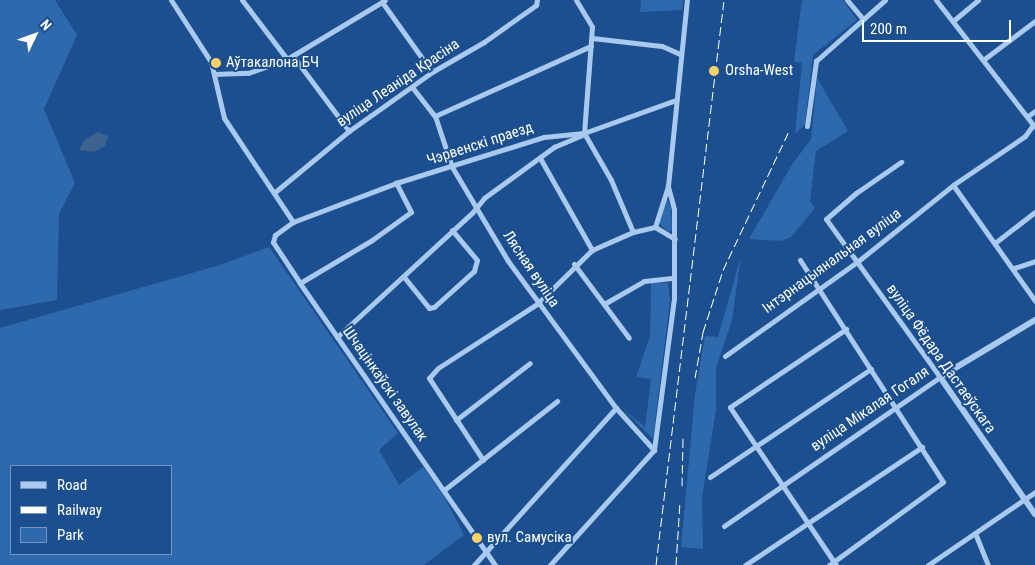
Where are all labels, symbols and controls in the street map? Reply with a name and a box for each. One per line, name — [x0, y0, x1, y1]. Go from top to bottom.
north arrow — [10, 10, 60, 60]
scale bar — [865, 10, 1014, 42]
text: N — [37, 16, 55, 33]
text: 200 m — [870, 20, 907, 38]
street label: вуліца Леаніда Красіна — [333, 35, 463, 131]
place label: Аўтакалона БЧ — [226, 54, 319, 72]
marker: Аўтакалона БЧ — [210, 57, 222, 69]
place label: Orsha-West — [725, 62, 793, 80]
marker: Orsha-West — [707, 64, 721, 78]
street label: Чэрвенскі праезд — [425, 118, 535, 170]
street label: Інтэрнацыянальная вуліца — [759, 205, 905, 317]
street label: Лясная вуліца — [499, 227, 563, 311]
street label: вуліца Фёдара Дастаеўскага — [883, 281, 999, 437]
street label: Шчацінкаўскі завулак — [339, 323, 431, 445]
street label: вуліца Мікалая Гогаля — [807, 363, 933, 455]
legend — [10, 465, 172, 555]
text: Road — [57, 476, 87, 494]
text: Railway — [57, 501, 102, 519]
text: Park — [57, 526, 84, 544]
place label: вул. Самусіка — [487, 529, 572, 547]
marker: вул. Самусіка — [471, 532, 483, 544]

